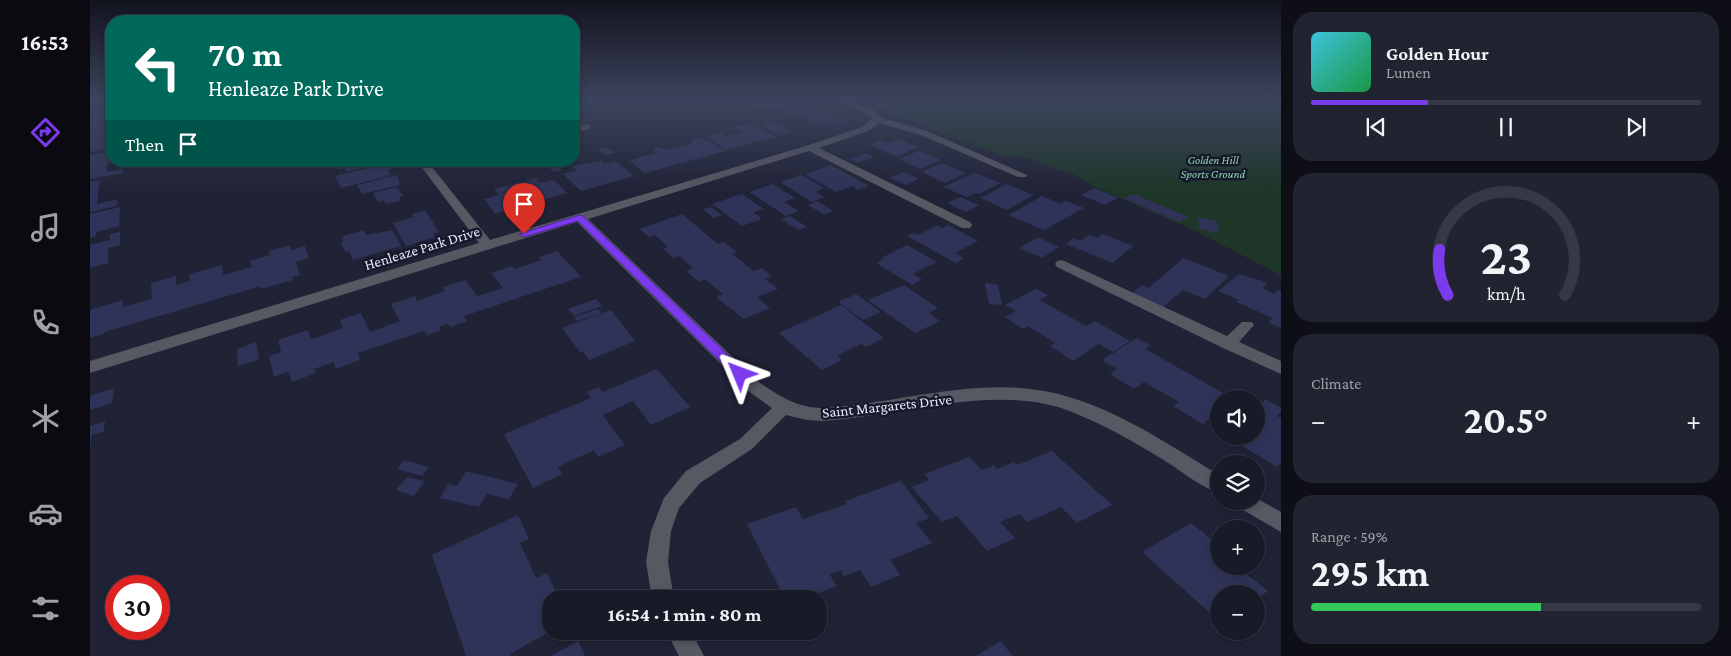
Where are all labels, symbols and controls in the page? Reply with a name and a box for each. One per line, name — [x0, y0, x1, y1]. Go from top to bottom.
text: 16:53 — [21, 30, 69, 55]
icon: left — [125, 35, 190, 100]
text: 70 m — [208, 35, 282, 74]
text: Golden Hour — [1386, 43, 1489, 64]
text: Lumen — [1386, 64, 1431, 81]
text: Henleaze Park Drive — [208, 76, 384, 101]
icon: previous — [1362, 113, 1390, 141]
icon: pause — [1492, 113, 1520, 141]
icon: next — [1622, 113, 1650, 141]
icon: directions — [28, 115, 63, 150]
icon: arrive — [174, 130, 202, 158]
text: Then — [125, 134, 164, 155]
park label: Golden Hill Sports Ground — [1181, 153, 1246, 181]
pin — [503, 183, 545, 234]
icon: arrive — [510, 190, 538, 218]
icon: music — [28, 210, 63, 245]
street label: Henleaze Park Drive — [362, 223, 482, 273]
text: 23 — [1480, 227, 1532, 285]
text: km/h — [1487, 284, 1526, 304]
icon: phone — [28, 305, 63, 340]
position arrow — [713, 347, 765, 399]
text: Climate — [1311, 375, 1361, 392]
map controls — [1210, 390, 1265, 640]
button: sound — [1210, 390, 1265, 445]
street label: Saint Margarets Drive — [821, 391, 953, 422]
text: 20.5° — [1464, 399, 1548, 441]
icon: climate — [28, 401, 63, 436]
text: − — [1311, 405, 1326, 436]
text: + — [1686, 405, 1701, 436]
button: layers — [1210, 455, 1265, 510]
icon: car — [28, 496, 63, 531]
button: + — [1210, 520, 1265, 575]
text: Range · 59% — [1311, 528, 1388, 545]
text: 295 km — [1311, 552, 1429, 594]
speed limit sign: 30 — [105, 575, 170, 640]
button: − — [1210, 585, 1265, 640]
icon: filters — [28, 591, 63, 626]
text: 16:54 · 1 min · 80 m — [608, 604, 761, 625]

